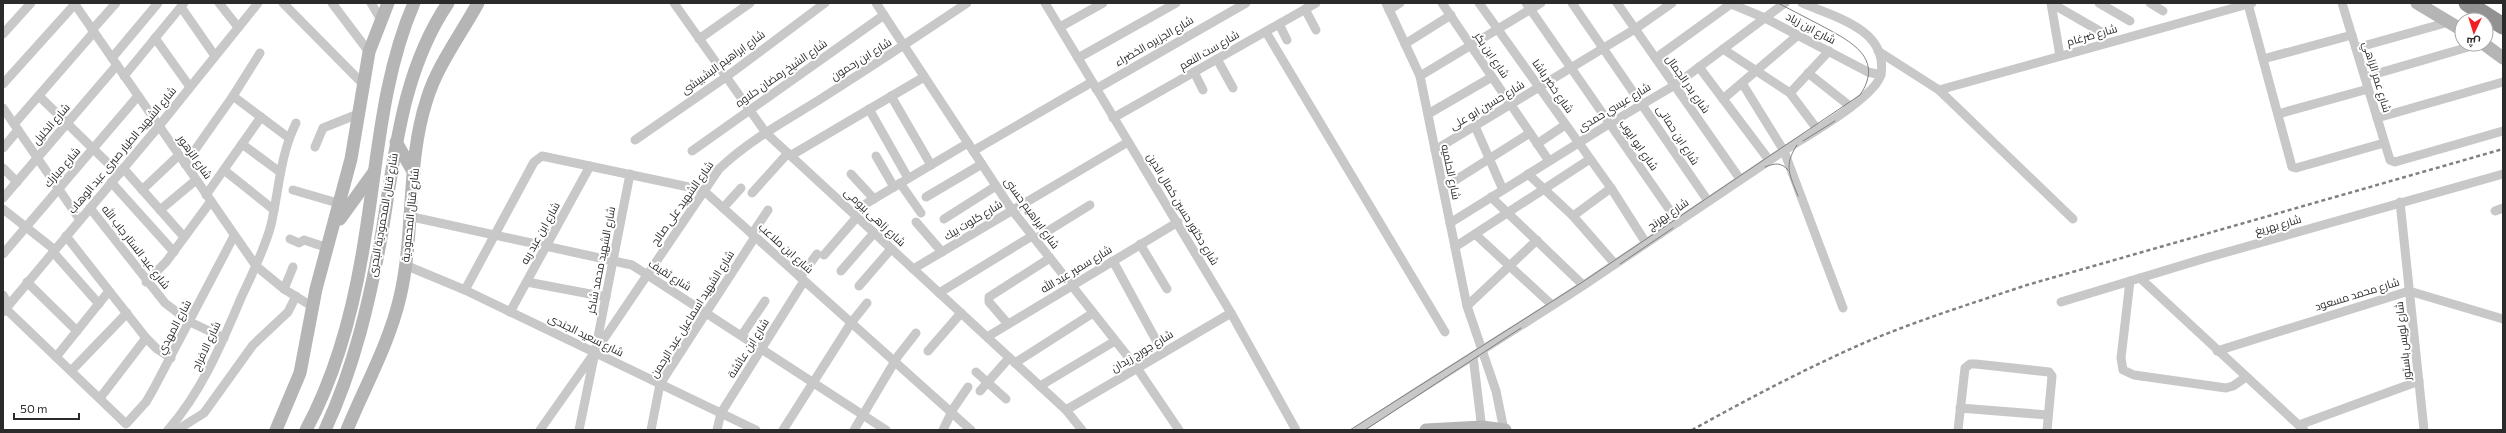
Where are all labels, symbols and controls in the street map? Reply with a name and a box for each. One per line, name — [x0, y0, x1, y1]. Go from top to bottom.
street label: شارع ابن زياد — [1783, 9, 1838, 48]
north arrow — [2454, 12, 2494, 52]
street label: شارع الجزيره الخضراء — [1112, 13, 1196, 70]
street label: شارع ضرغام — [2065, 21, 2119, 50]
street label: شارع ابراهيم البشبيشى — [678, 27, 768, 98]
street label: شارع ست النعم — [1176, 27, 1242, 74]
street label: شارع ابن بكر — [1470, 28, 1513, 81]
street label: شارع ابن رحمون — [828, 35, 895, 84]
text: ش — [2466, 35, 2481, 49]
street label: شارع الشيخ رمضان حلاوه — [732, 36, 830, 111]
street label: شارع عمر الزاهي — [2358, 40, 2394, 115]
street label: شارع بدر الجمال — [1662, 52, 1713, 116]
street label: شارع خضر باشا — [1529, 56, 1577, 116]
street label: شارع حسين ابو على — [1447, 77, 1527, 134]
street label: شارع عيسي حمدى — [1575, 80, 1654, 135]
street label: شارع الشهيد الطيار صبرى عبد الوهاب — [65, 84, 180, 217]
street label: شارع الخليل — [29, 100, 74, 148]
street label: شارع ابن حماتى — [1653, 102, 1703, 168]
street label: شارع ابو ايوب — [1616, 117, 1662, 174]
street label: شارع الزهور — [173, 131, 215, 182]
street label: شارع الحلميه — [1437, 143, 1464, 201]
street label: شارع مبارك — [41, 144, 84, 191]
street label: شارع دكتور حسين كمال الدين — [1143, 150, 1222, 268]
street label: شارع قنال المحمودية البحرى — [365, 152, 402, 278]
street label: شارع الشهيد على صالح — [648, 158, 717, 248]
street label: شارع قنال المحمودية — [398, 167, 423, 263]
street label: شارع ابراهيم حسنى — [1001, 175, 1063, 252]
street label: شارع زاهى بيومى — [841, 185, 909, 250]
street label: شارع بهرنج — [1645, 195, 1692, 234]
street label: شارع كلوت بيك — [941, 197, 1005, 244]
street label: شارع ابن عبد ربه — [517, 199, 564, 267]
street label: شارع عبد الستار جاب الله — [98, 202, 174, 292]
street label: شارع الشهيد محمد شاكر — [584, 205, 619, 316]
street label: شارع بهريغ — [2253, 212, 2303, 239]
street label: شارع ابن ملاعب — [755, 220, 816, 277]
street label: شارع سمير عبد الله — [1037, 241, 1115, 297]
street label: شارع الشهيد اسماعيل عبد الرحمن — [647, 248, 738, 381]
street label: شارع ثقيف — [645, 256, 694, 295]
street label: شارع محمد مسعود — [2313, 274, 2401, 314]
street label: شارع المهدي — [154, 297, 196, 358]
street label: شارع لويس باستور — [2392, 301, 2415, 382]
street label: شارع سعيد الجندى — [545, 311, 626, 360]
street label: شارع ابن عائشة — [724, 316, 773, 381]
street label: شارع الافراح — [189, 319, 224, 373]
street label: شارع جورج زيدان — [1108, 327, 1176, 376]
scale bar — [14, 395, 79, 421]
text: 50 m — [20, 401, 48, 415]

